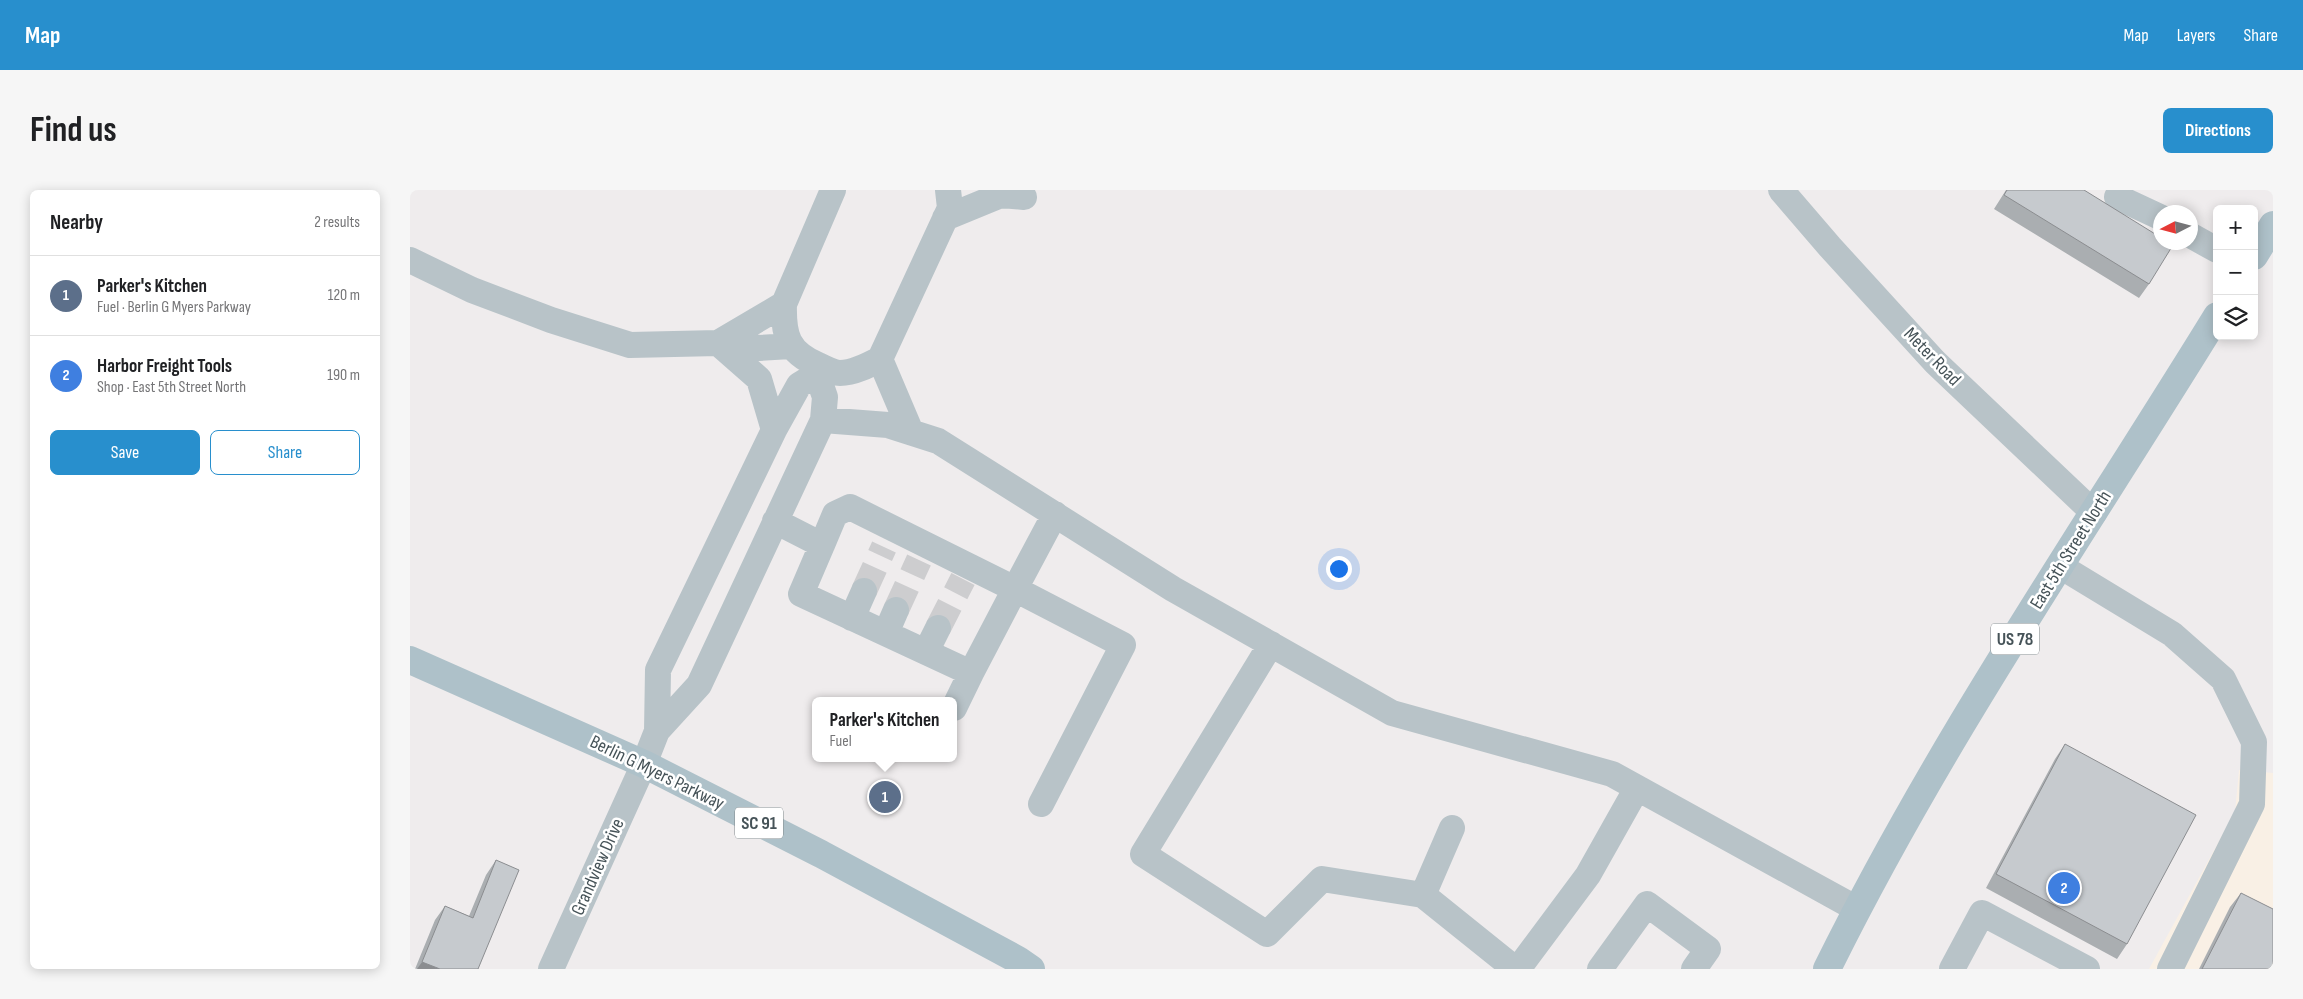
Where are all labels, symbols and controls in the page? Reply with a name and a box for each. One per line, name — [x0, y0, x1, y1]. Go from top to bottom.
text: Map — [25, 21, 60, 50]
text: Map — [2124, 25, 2149, 46]
text: Layers — [2177, 25, 2216, 46]
text: Share — [2244, 25, 2278, 46]
button: Directions — [2163, 108, 2273, 153]
text: Find us — [30, 109, 117, 152]
north arrow — [2153, 205, 2198, 250]
map controls — [2213, 205, 2258, 340]
button: + — [2213, 205, 2258, 250]
text: Nearby — [50, 210, 103, 235]
text: 2 results — [314, 213, 360, 232]
button: − — [2213, 250, 2258, 295]
text: Parker's Kitchen — [97, 275, 207, 298]
text: 1 — [63, 286, 69, 305]
text: 120 m — [328, 286, 360, 305]
button: layers — [2213, 295, 2258, 340]
text: Fuel · Berlin G Myers Parkway — [97, 298, 251, 317]
street label: Meter Road — [1899, 323, 1965, 391]
text: Harbor Freight Tools — [97, 355, 232, 378]
text: 2 — [62, 366, 70, 385]
text: 190 m — [327, 366, 360, 385]
text: Shop · East 5th Street North — [97, 378, 246, 397]
button: Save — [50, 430, 200, 475]
button: Share — [210, 430, 360, 475]
street label: East 5th Street North — [2025, 487, 2117, 613]
your location — [1326, 556, 1352, 582]
road number: US 78 — [1991, 624, 2039, 654]
popup — [812, 697, 957, 762]
text: Parker's Kitchen — [830, 709, 940, 732]
street label: Berlin G Myers Parkway — [586, 731, 729, 816]
text: Fuel — [830, 732, 852, 751]
pin: 1 — [869, 778, 901, 816]
road number: SC 91 — [735, 808, 783, 838]
street label: Grandview Drive — [566, 815, 630, 919]
pin: 2 — [2048, 869, 2080, 907]

